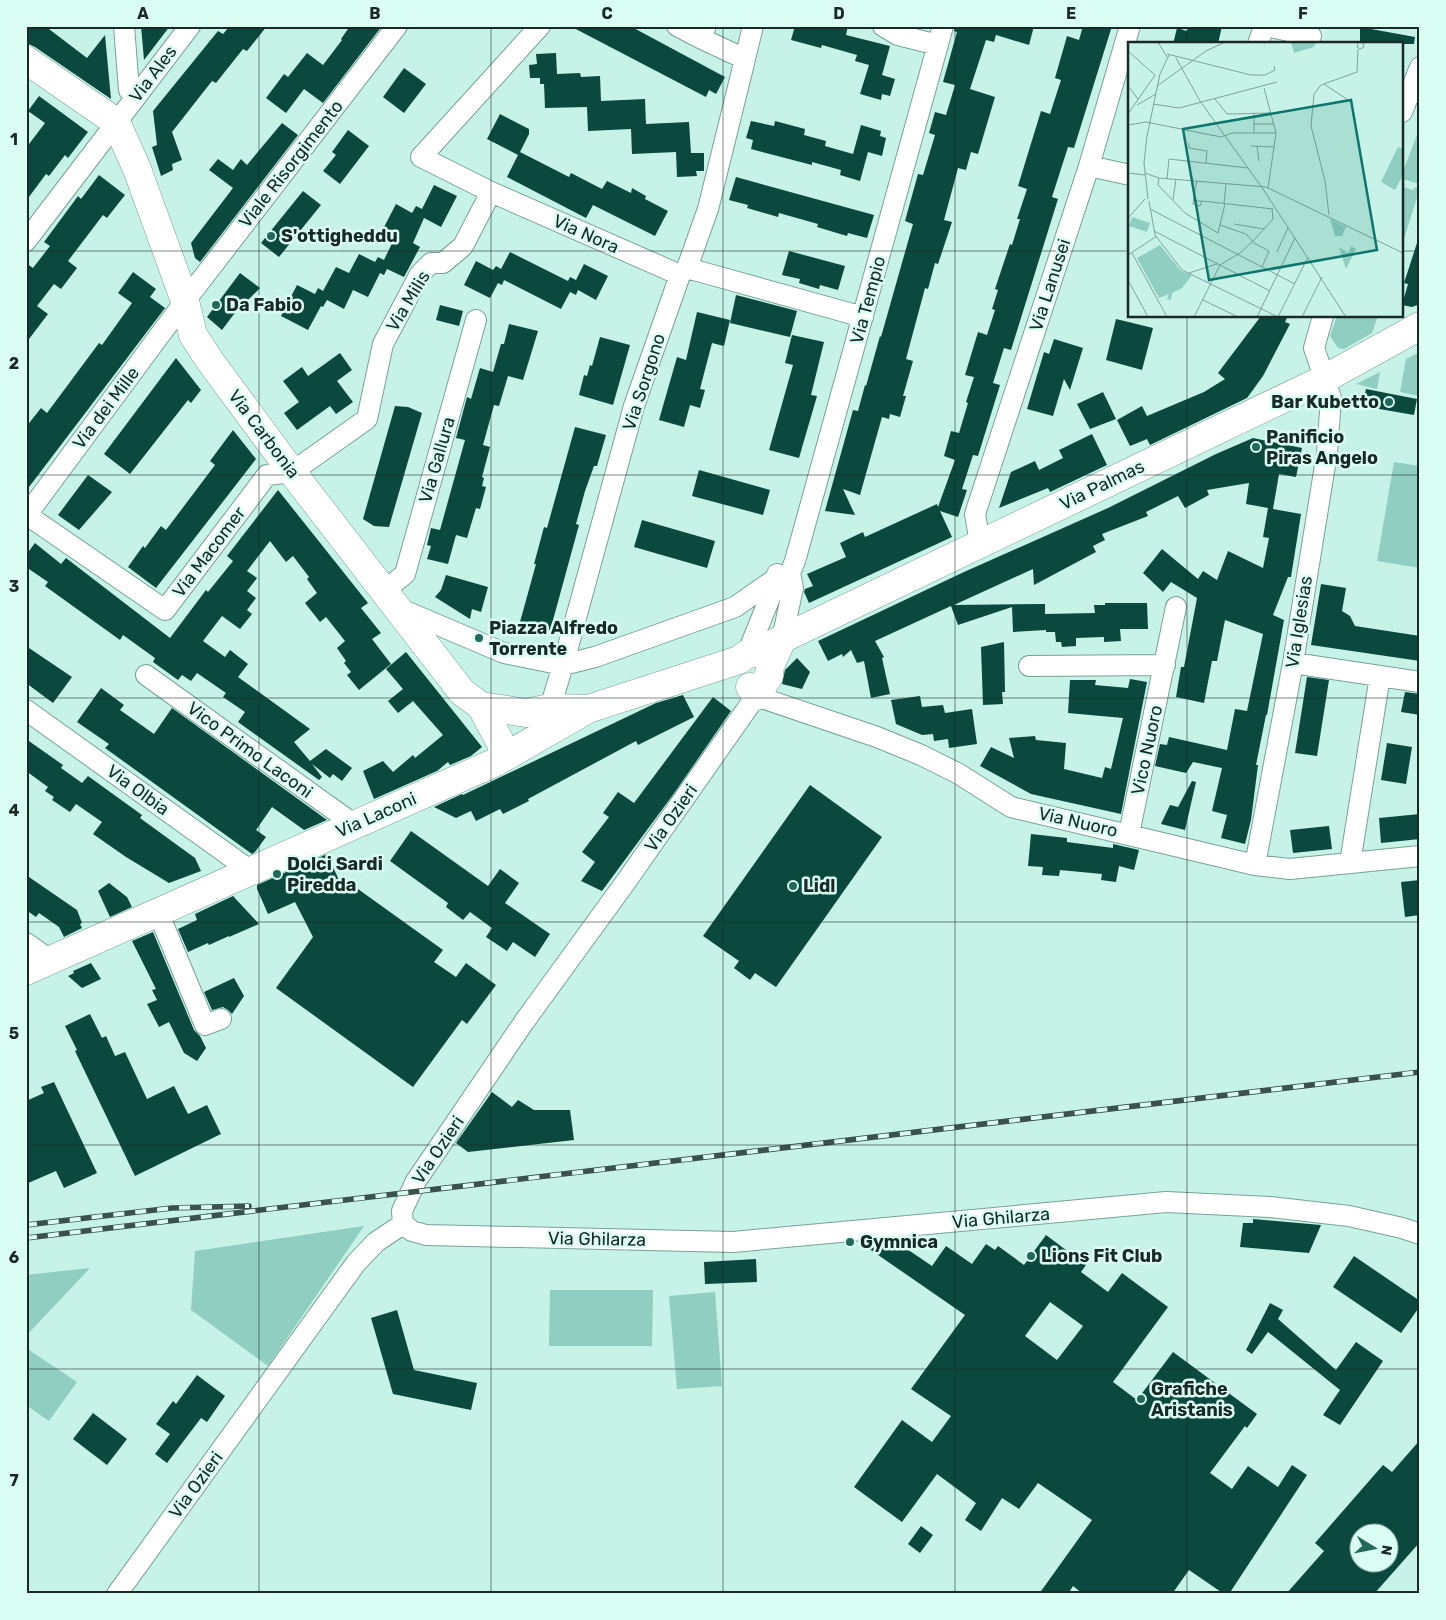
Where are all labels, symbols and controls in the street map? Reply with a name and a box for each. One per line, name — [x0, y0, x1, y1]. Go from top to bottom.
text: A — [137, 4, 149, 23]
text: B — [369, 4, 381, 23]
text: C — [601, 4, 613, 23]
text: D — [833, 4, 845, 23]
text: E — [1066, 4, 1076, 23]
text: F — [1298, 4, 1308, 23]
street label: Via Ales — [124, 41, 182, 107]
inset map — [1128, 42, 1404, 318]
street label: Viale Risorgimento — [234, 96, 348, 232]
text: 1 — [10, 130, 18, 149]
street label: Via Nora — [550, 210, 622, 258]
place label: S'ottigheddu — [281, 225, 398, 247]
marker: S'ottigheddu — [265, 230, 277, 242]
street label: Via Lanusei — [1025, 236, 1075, 334]
street label: Via Tempio — [846, 254, 890, 346]
street label: Via Milis — [381, 267, 435, 335]
place label: Da Fabio — [226, 294, 302, 316]
marker: Da Fabio — [210, 299, 222, 311]
street label: Via Sorgono — [618, 331, 670, 433]
text: 2 — [9, 354, 19, 373]
street label: Via dei Mille — [68, 362, 144, 454]
street label: Via Carbonia — [223, 385, 305, 483]
place label: Bar Kubetto — [1271, 391, 1379, 413]
marker: Bar Kubetto — [1383, 396, 1395, 408]
street label: Via Gallura — [414, 414, 460, 506]
place label: Panificio Piras Angelo — [1266, 426, 1378, 469]
marker: Panificio Piras Angelo — [1250, 441, 1262, 453]
street label: Via Palmas — [1056, 455, 1148, 515]
street label: Via Macomer — [168, 502, 250, 602]
street label: Via Iglesias — [1281, 574, 1317, 670]
text: 3 — [9, 577, 19, 596]
place label: Piazza Alfredo Torrente — [489, 617, 618, 660]
marker: Piazza Alfredo Torrente — [473, 632, 485, 644]
street label: Vico Primo Laconi — [183, 697, 317, 803]
street label: Vico Nuoro — [1127, 703, 1167, 797]
street label: Via Olbia — [102, 760, 174, 820]
street label: Via Ozieri — [640, 780, 702, 856]
street label: Via Laconi — [332, 787, 420, 843]
text: 4 — [9, 801, 20, 820]
street label: Via Nuoro — [1036, 802, 1120, 842]
place label: Dolci Sardi Piredda — [287, 853, 383, 896]
marker: Dolci Sardi Piredda — [271, 868, 283, 880]
place label: Lidl — [803, 875, 835, 897]
marker: Lidl — [787, 880, 799, 892]
text: 5 — [9, 1024, 19, 1043]
street label: Via Ozieri — [407, 1112, 469, 1188]
street label: Via Ghilarza — [951, 1203, 1051, 1233]
street label: Via Ghilarza — [548, 1227, 646, 1251]
place label: Gymnica — [860, 1231, 938, 1253]
marker: Gymnica — [844, 1236, 856, 1248]
place label: Lions Fit Club — [1041, 1245, 1162, 1267]
text: 6 — [9, 1248, 19, 1267]
marker: Lions Fit Club — [1025, 1250, 1037, 1262]
place label: Grafiche Aristanis — [1151, 1378, 1233, 1421]
marker: Grafiche Aristanis — [1135, 1393, 1147, 1405]
street label: Via Ozieri — [164, 1447, 228, 1523]
text: 7 — [9, 1471, 19, 1490]
north arrow — [1348, 1522, 1398, 1572]
text: N — [1377, 1544, 1396, 1557]

